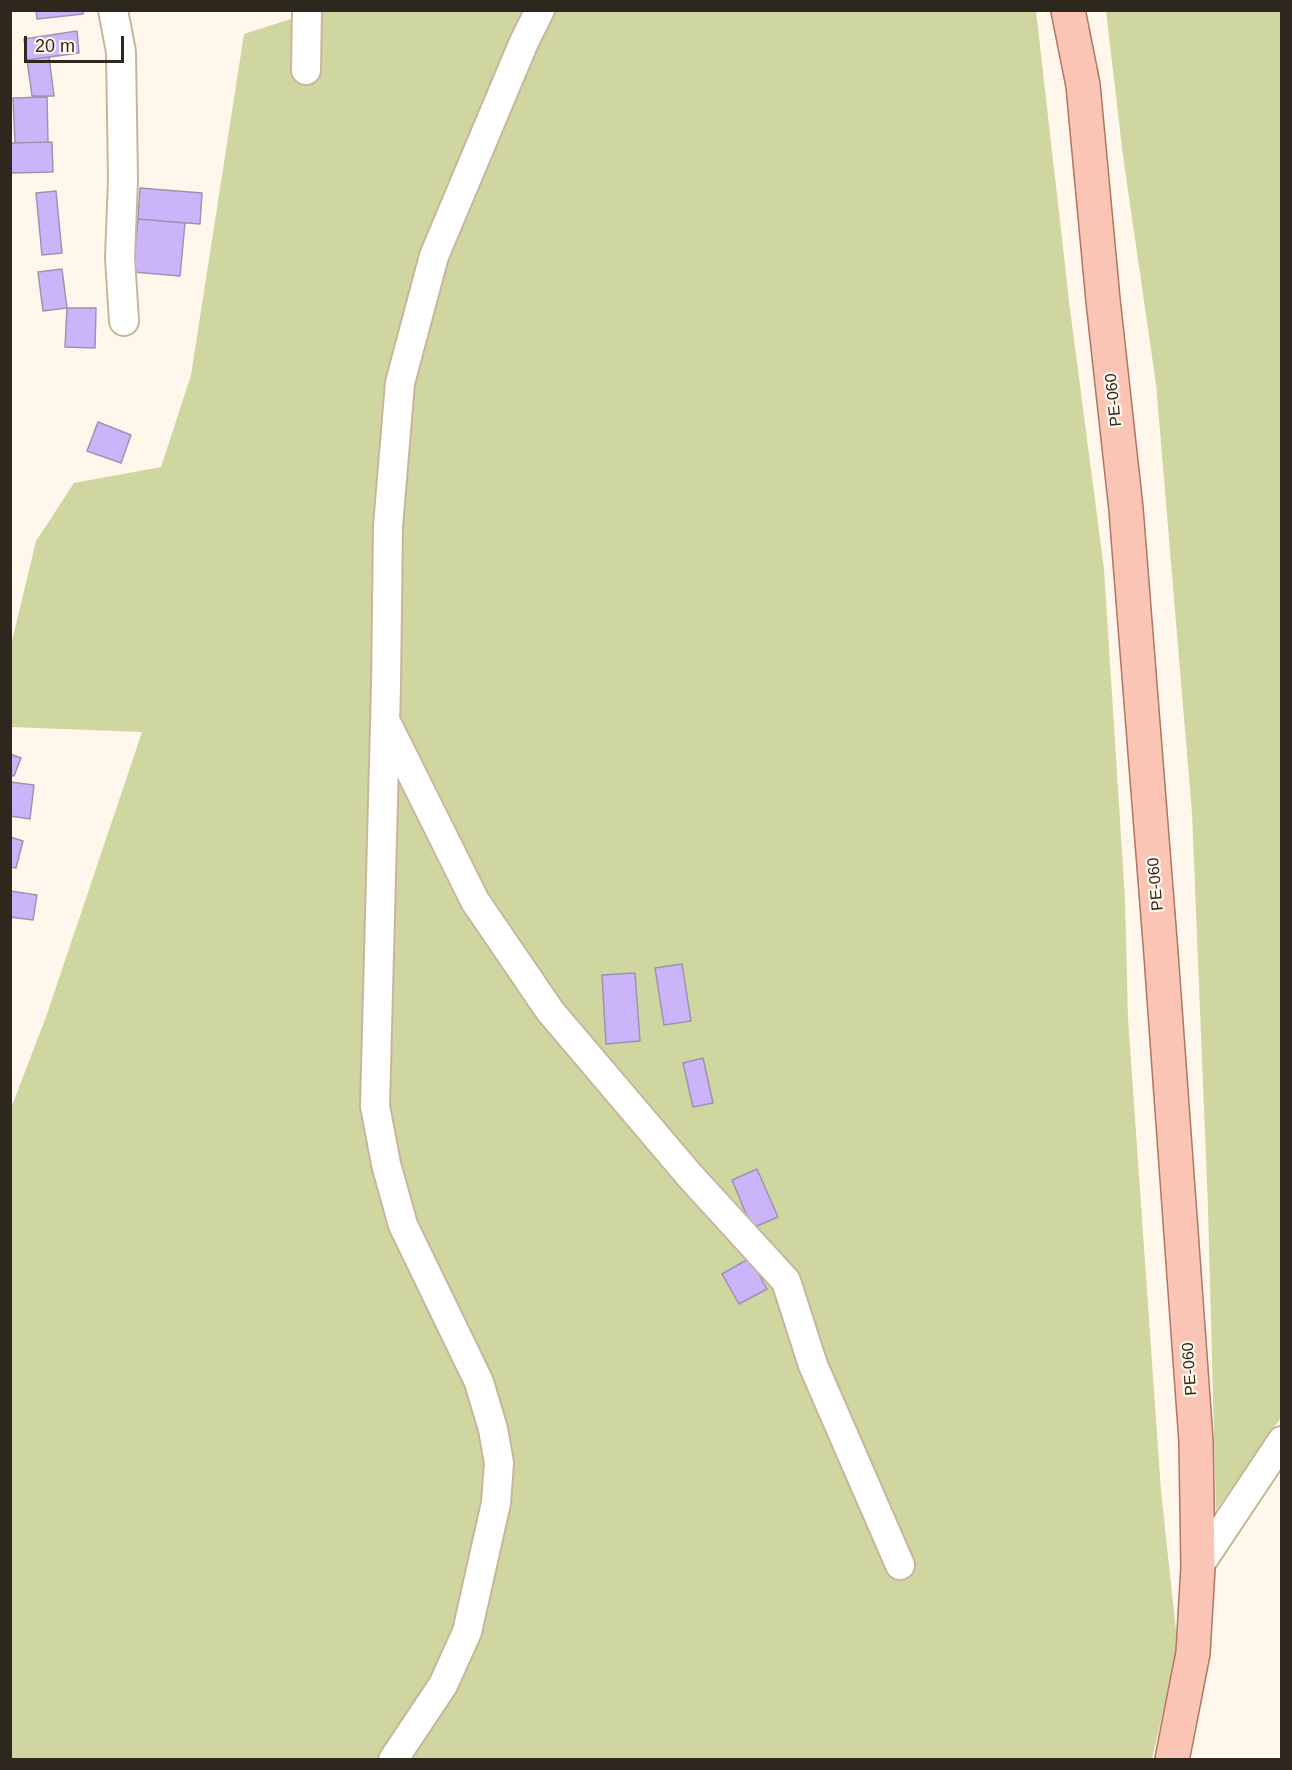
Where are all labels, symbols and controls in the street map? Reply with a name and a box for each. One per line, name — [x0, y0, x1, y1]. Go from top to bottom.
scale bar — [27, 24, 128, 62]
text: 20 m — [35, 36, 75, 56]
street label: PE-060 — [1102, 372, 1126, 428]
street label: PE-060 — [1144, 857, 1168, 911]
street label: PE-060 — [1179, 1342, 1201, 1396]

